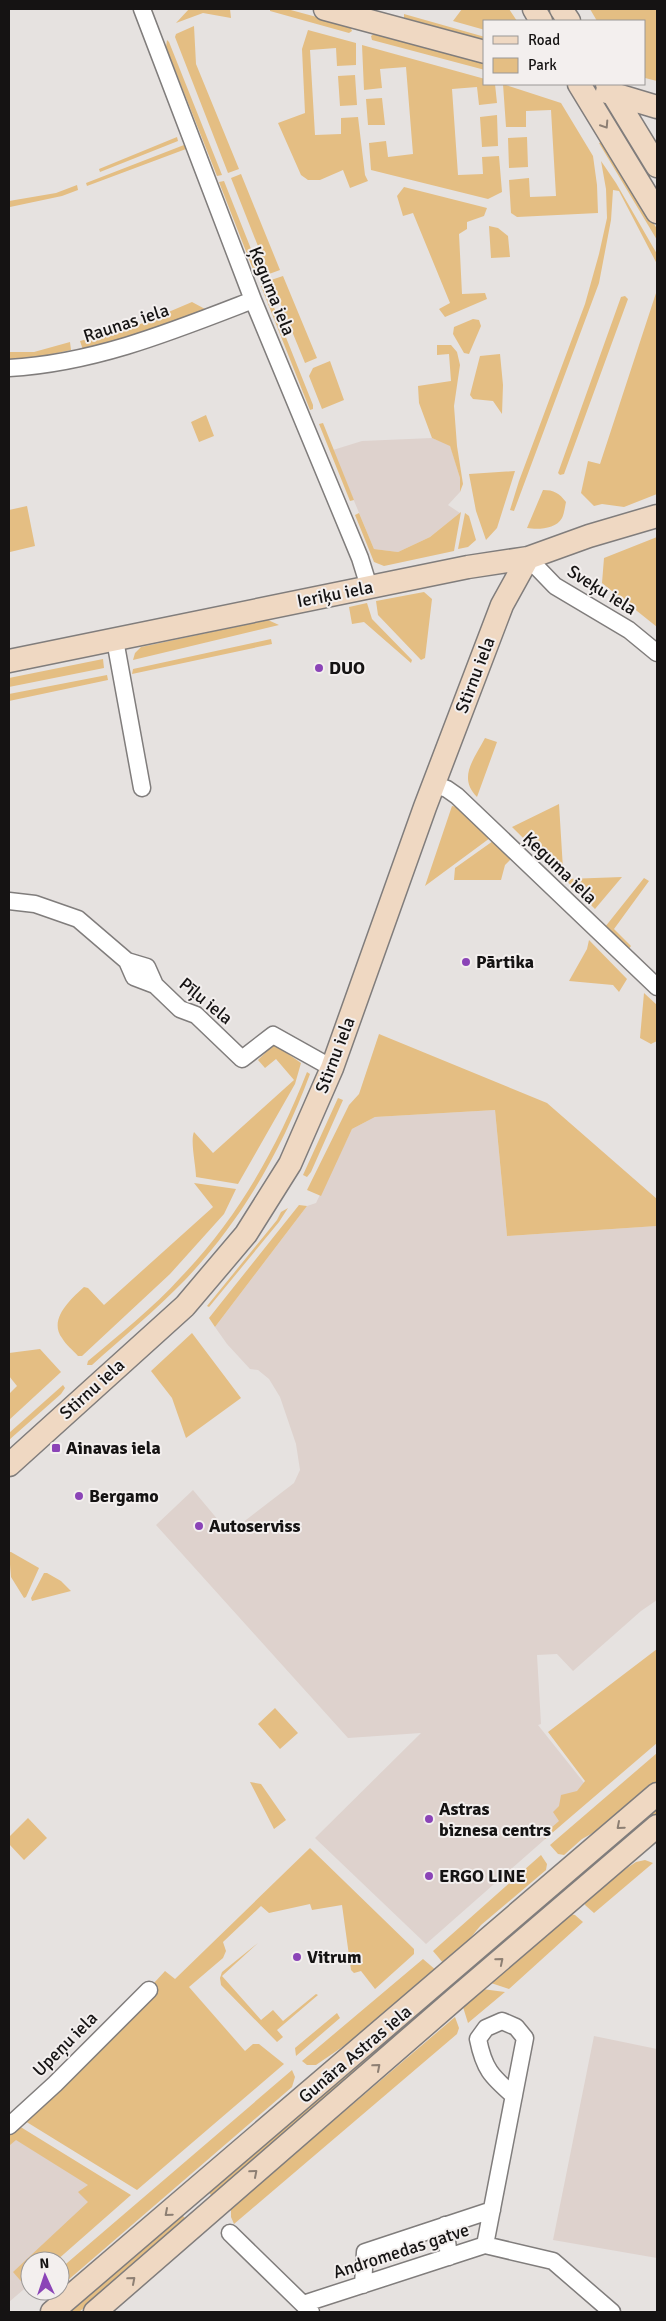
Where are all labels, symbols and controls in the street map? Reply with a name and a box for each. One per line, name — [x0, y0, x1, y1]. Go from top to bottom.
legend — [483, 20, 646, 85]
text: Road — [528, 31, 560, 49]
text: Park — [528, 56, 557, 74]
one-way arrow — [599, 119, 608, 128]
street label: Ķeguma iela — [244, 243, 300, 339]
street label: Raunas iela — [80, 299, 172, 347]
street label: Sveķu iela — [563, 560, 641, 620]
street label: Ieriķu iela — [295, 576, 375, 612]
street label: Stirnu iela — [450, 634, 500, 716]
place label: DUO — [329, 657, 365, 679]
marker: DUO — [313, 662, 325, 674]
street label: Ķeguma iela — [518, 827, 602, 909]
place label: Pārtika — [476, 951, 534, 973]
marker: Pārtika — [460, 956, 472, 968]
street label: Pīļu iela — [175, 973, 237, 1029]
street label: Stirnu iela — [310, 1014, 360, 1096]
street label: Stirnu iela — [55, 1354, 129, 1424]
place label: Ainavas iela — [66, 1437, 161, 1459]
marker: Ainavas iela — [50, 1442, 62, 1454]
place label: Bergamo — [89, 1485, 159, 1507]
marker: Bergamo — [73, 1490, 85, 1502]
place label: Autoserviss — [209, 1515, 300, 1537]
marker: Autoserviss — [193, 1520, 205, 1532]
place label: Astras biznesa centrs — [439, 1798, 551, 1841]
marker: Astras biznesa centrs — [423, 1813, 435, 1825]
one-way arrow — [617, 1820, 626, 1829]
place label: ERGO LINE — [439, 1865, 526, 1887]
marker: ERGO LINE — [423, 1870, 435, 1882]
place label: Vitrum — [307, 1946, 362, 1968]
marker: Vitrum — [291, 1951, 303, 1963]
one-way arrow — [495, 1957, 504, 1966]
street label: Gunāra Astras iela — [294, 2000, 416, 2108]
street label: Upeņu iela — [28, 2007, 102, 2081]
one-way arrow — [371, 2064, 380, 2072]
one-way arrow — [249, 2170, 258, 2179]
one-way arrow — [165, 2207, 174, 2215]
street label: Andromedas gatve — [330, 2219, 472, 2283]
north arrow — [20, 2251, 70, 2301]
text: N — [39, 2255, 50, 2272]
one-way arrow — [127, 2277, 136, 2286]

